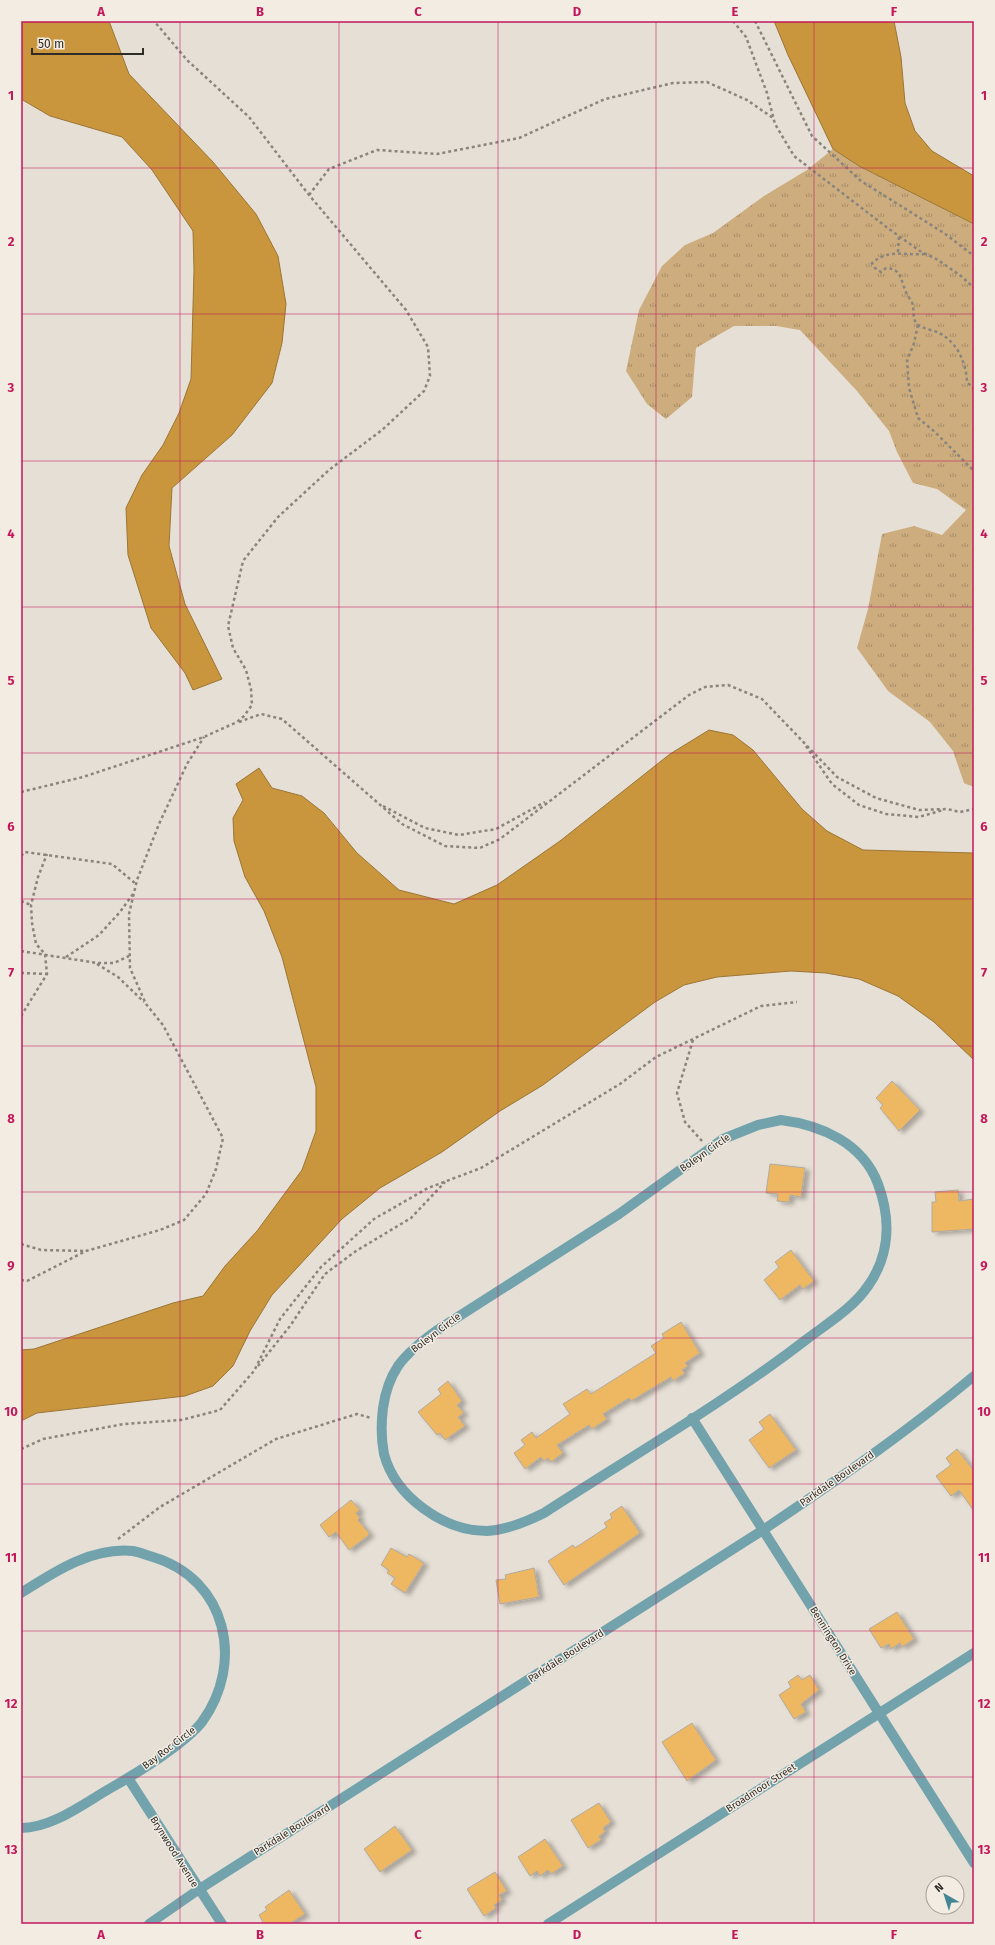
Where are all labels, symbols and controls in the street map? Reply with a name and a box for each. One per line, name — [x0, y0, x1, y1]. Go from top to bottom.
text: A — [96, 4, 105, 19]
text: B — [256, 4, 264, 19]
text: C — [414, 4, 422, 19]
text: D — [573, 4, 582, 19]
text: E — [732, 4, 739, 19]
text: F — [891, 4, 898, 19]
scale bar — [32, 30, 143, 56]
text: 50 m — [38, 37, 64, 51]
text: 1 — [8, 88, 14, 103]
text: 1 — [981, 88, 987, 103]
text: 2 — [8, 234, 15, 249]
text: 2 — [981, 234, 988, 249]
text: 3 — [7, 380, 15, 395]
text: 3 — [980, 380, 988, 395]
text: 4 — [7, 526, 15, 541]
text: 4 — [980, 526, 988, 541]
text: 5 — [8, 673, 15, 688]
text: 5 — [981, 673, 988, 688]
text: 6 — [7, 819, 15, 834]
text: 6 — [980, 819, 988, 834]
text: 7 — [8, 965, 14, 980]
text: 7 — [981, 965, 987, 980]
text: 8 — [7, 1111, 15, 1126]
text: 8 — [980, 1111, 988, 1126]
street label: Boleyn Circle — [678, 1131, 732, 1175]
text: 9 — [7, 1258, 15, 1273]
text: 9 — [980, 1258, 988, 1273]
street label: Boleyn Circle — [409, 1311, 463, 1355]
text: 10 — [4, 1404, 18, 1419]
text: 10 — [977, 1404, 991, 1419]
street label: Parkdale Boulevard — [798, 1449, 876, 1509]
text: 11 — [5, 1550, 17, 1565]
text: 11 — [978, 1550, 990, 1565]
street label: Bennington Drive — [807, 1605, 859, 1677]
street label: Parkdale Boulevard — [526, 1627, 606, 1685]
text: 12 — [5, 1696, 18, 1711]
text: 12 — [978, 1696, 991, 1711]
street label: Bay Roc Circle — [140, 1724, 198, 1772]
street label: Broadmoor Street — [724, 1761, 798, 1815]
street label: Parkdale Boulevard — [252, 1802, 332, 1858]
street label: Brynwood Avenue — [147, 1814, 201, 1890]
text: 13 — [5, 1842, 18, 1857]
text: 13 — [978, 1842, 991, 1857]
north arrow — [925, 1875, 965, 1915]
text: N — [932, 1880, 946, 1895]
text: A — [96, 1927, 105, 1942]
text: B — [256, 1927, 264, 1942]
text: C — [414, 1927, 422, 1942]
text: D — [573, 1927, 582, 1942]
text: E — [732, 1927, 739, 1942]
text: F — [891, 1927, 898, 1942]

